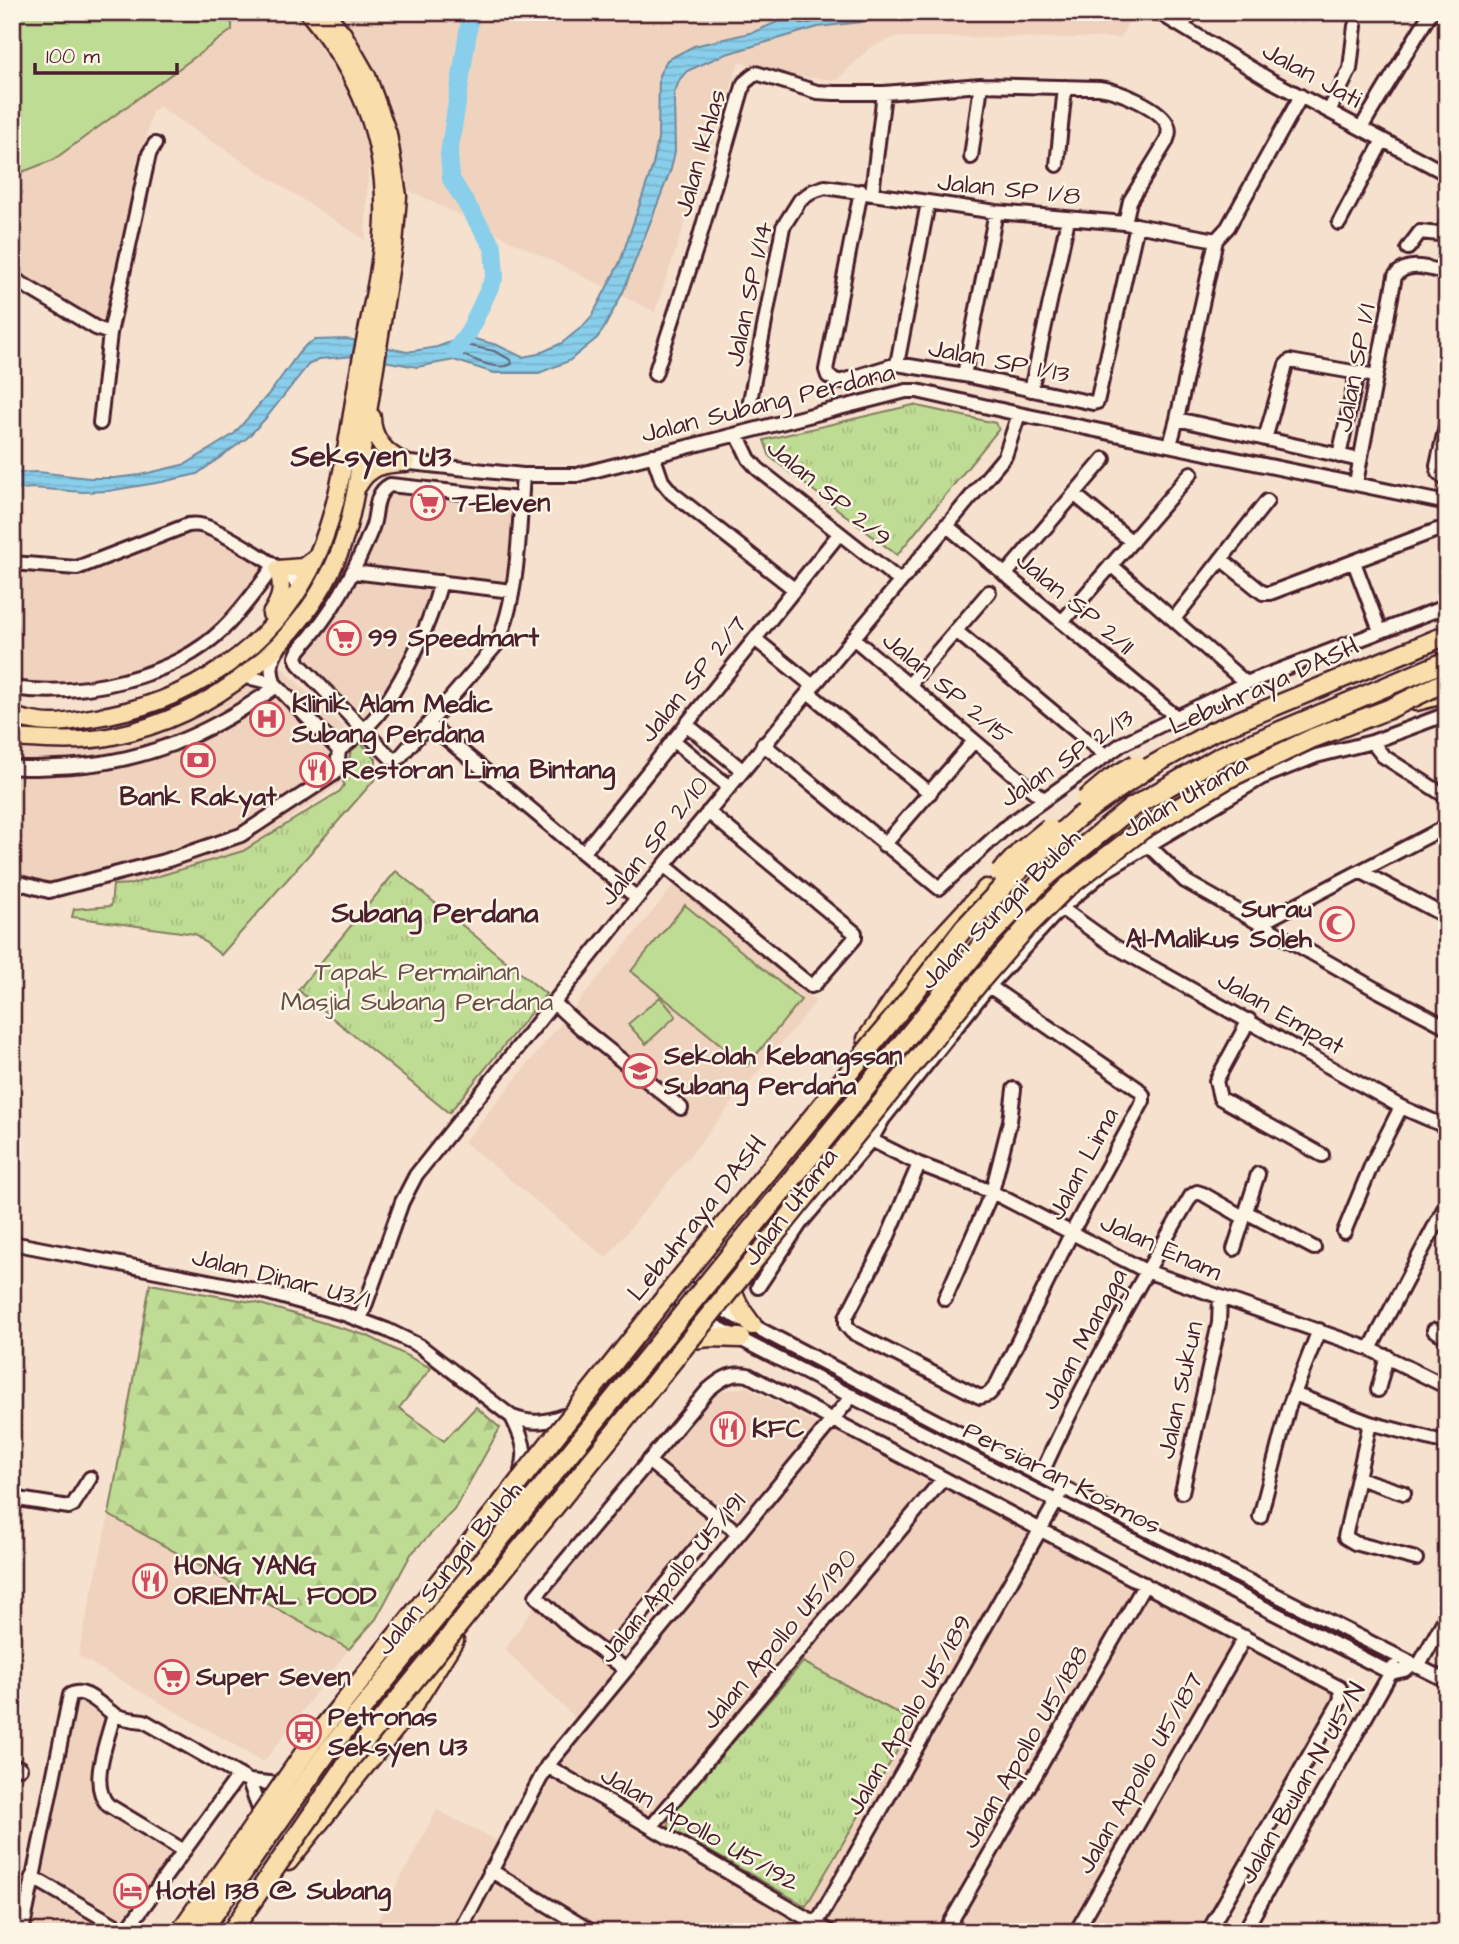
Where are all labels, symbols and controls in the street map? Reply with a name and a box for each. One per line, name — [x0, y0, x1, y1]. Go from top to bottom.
scale bar — [35, 32, 177, 76]
street label: Jalan Jati — [1256, 33, 1369, 117]
text: 100 m — [46, 42, 101, 71]
street label: Jalan Ikhlas — [665, 85, 735, 221]
street label: Jalan SP 1/8 — [936, 164, 1082, 214]
street label: Jalan SP 1/14 — [716, 218, 782, 370]
street label: Jalan SP 1/1 — [1325, 301, 1385, 435]
street label: Jalan SP 1/13 — [925, 330, 1073, 392]
street label: Jalan Subang Perdana — [637, 354, 899, 454]
street label: Jalan SP 2/9 — [759, 430, 899, 556]
district label: Seksyen U3 — [290, 436, 452, 480]
supermarket icon: 7-Eleven — [409, 484, 447, 522]
place label: 7-Eleven — [451, 485, 550, 521]
street label: Jalan SP 2/11 — [1008, 543, 1142, 663]
street label: Jalan SP 2/7 — [631, 608, 755, 750]
supermarket icon: 99 Speedmart — [325, 619, 363, 657]
place label: 99 Speedmart — [368, 620, 539, 656]
street label: Jalan SP 2/15 — [874, 623, 1020, 753]
street label: Lebuhraya DASH — [1163, 628, 1365, 746]
place label: Klinik Alam Medic Subang Perdana — [291, 686, 494, 755]
hospital icon: Klinik Alam Medic Subang Perdana — [248, 700, 286, 738]
street label: Jalan SP 2/13 — [993, 700, 1141, 816]
bank icon: Bank Rakyat — [179, 741, 217, 779]
street label: Jalan Utama — [1116, 747, 1254, 847]
restaurant icon: Restoran Lima Bintang — [298, 751, 336, 789]
place label: Restoran Lima Bintang — [342, 752, 616, 791]
street label: Jalan SP 2/10 — [590, 768, 718, 914]
place label: Bank Rakyat — [120, 779, 277, 818]
street label: Jalan Sungai Buloh — [911, 820, 1090, 999]
place label: Surau Al-Malikus Soleh — [1125, 891, 1313, 957]
district label: Subang Perdana — [330, 894, 539, 935]
mosque icon: Surau Al-Malikus Soleh — [1318, 905, 1356, 943]
park label: Tapak Permainan Masjid Subang Perdana — [281, 954, 553, 1022]
street label: Jalan Empat — [1211, 962, 1352, 1064]
place label: Sekolah Kebangssan Subang Perdana — [663, 1038, 902, 1107]
school or university icon: Sekolah Kebangssan Subang Perdana — [621, 1052, 659, 1090]
street label: Jalan Lima — [1038, 1101, 1128, 1227]
street label: Lebuhraya DASH — [619, 1127, 777, 1310]
street label: Jalan Utama — [734, 1140, 846, 1274]
street label: Jalan Enam — [1094, 1204, 1228, 1290]
street label: Jalan Dinar U3/1 — [188, 1238, 374, 1318]
street label: Jalan Mangga — [1032, 1262, 1138, 1417]
street label: Jalan Sukun — [1148, 1318, 1212, 1462]
restaurant icon: KFC — [709, 1410, 747, 1448]
place label: KFC — [752, 1411, 805, 1447]
street label: Persiaran Kosmos — [957, 1413, 1167, 1543]
street label: Jalan Sungai Buloh — [367, 1473, 532, 1664]
street label: Jalan Apollo U5/191 — [590, 1485, 754, 1671]
street label: Jalan Apollo U5/190 — [693, 1541, 865, 1737]
place label: HONG YANG ORIENTAL FOOD — [174, 1548, 377, 1614]
restaurant icon: HONG YANG ORIENTAL FOOD — [131, 1562, 169, 1600]
street label: Jalan Apollo U5/189 — [837, 1608, 981, 1822]
street label: Jalan Apollo U5/188 — [952, 1639, 1098, 1855]
supermarket icon: Super Seven — [153, 1658, 191, 1696]
place label: Super Seven — [195, 1659, 351, 1695]
street label: Jalan Apollo U5/187 — [1067, 1665, 1213, 1881]
street label: Jalan Bulan N U5/N — [1229, 1675, 1375, 1891]
place label: Petronas Seksyen U3 — [327, 1699, 468, 1768]
bus stop icon: Petronas Seksyen U3 — [285, 1713, 323, 1751]
street label: Jalan Apollo U5/192 — [594, 1757, 806, 1901]
hotel icon: Hotel 138 @ Subang — [112, 1872, 150, 1910]
place label: Hotel 138 @ Subang — [156, 1873, 392, 1912]

